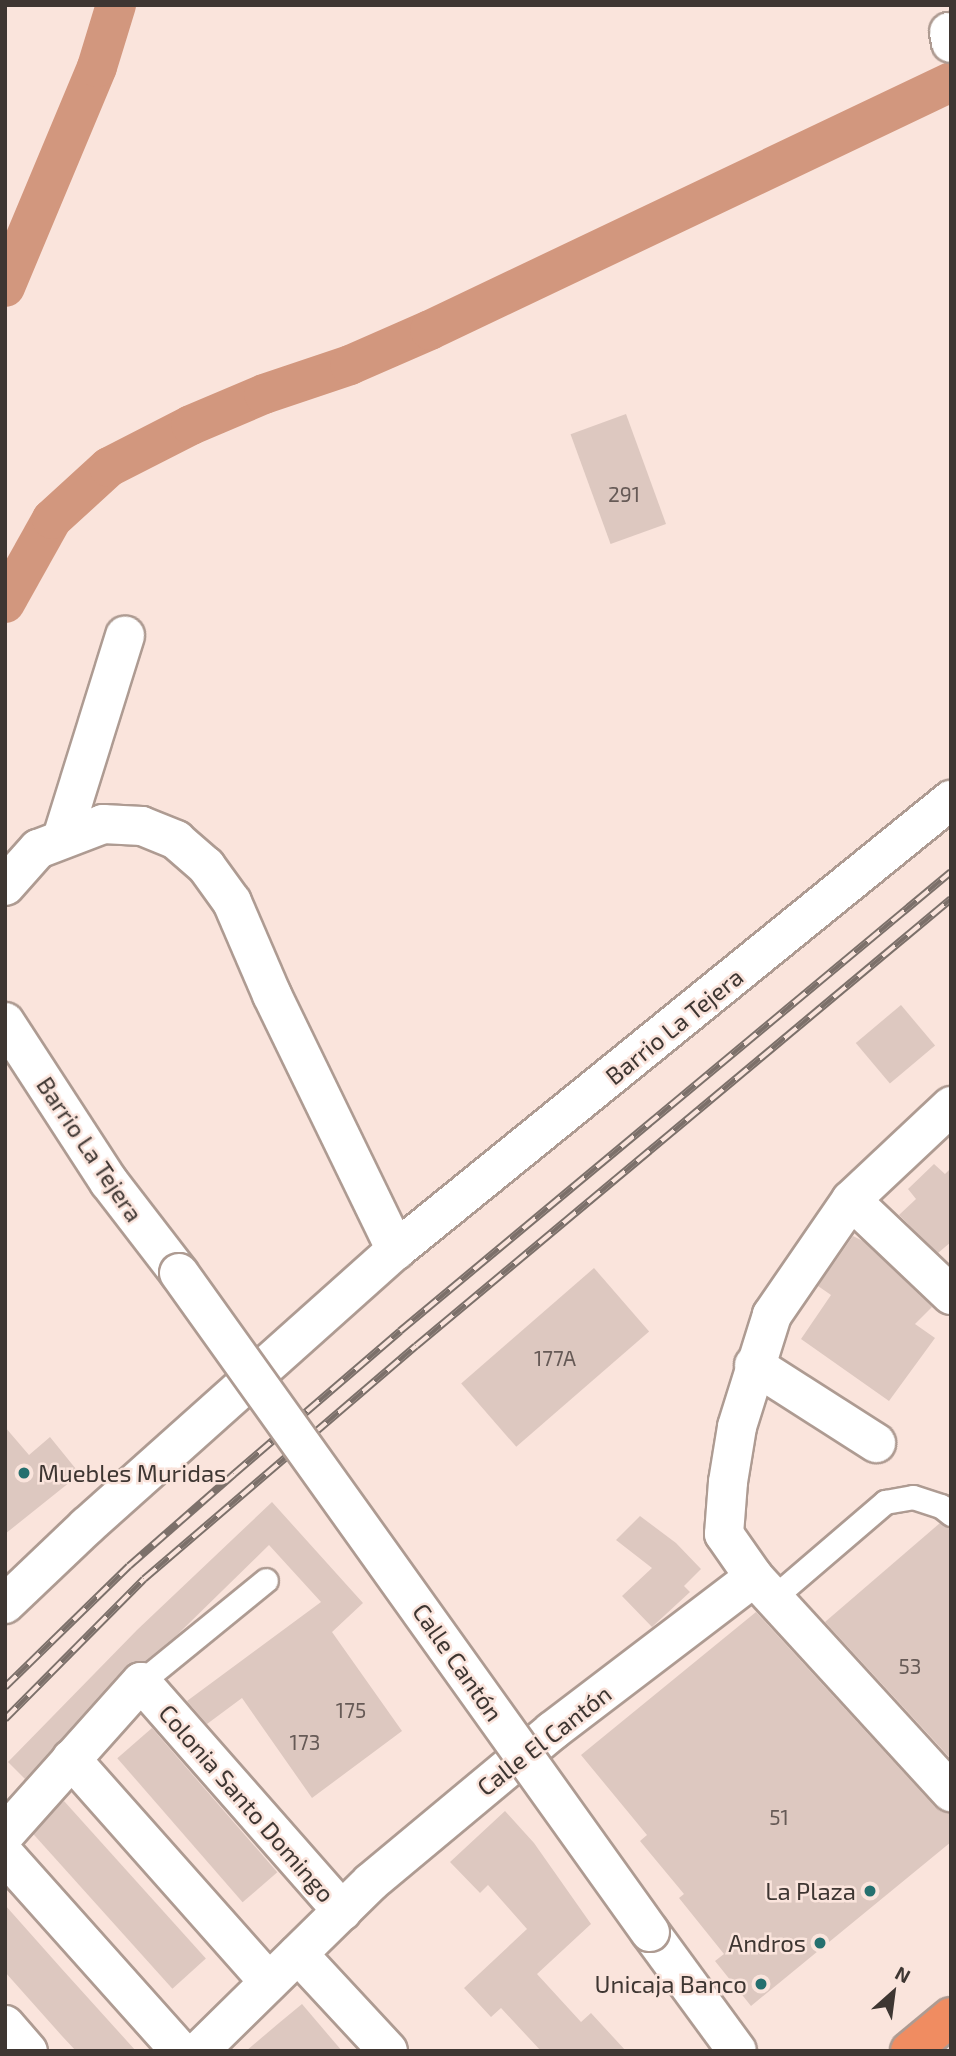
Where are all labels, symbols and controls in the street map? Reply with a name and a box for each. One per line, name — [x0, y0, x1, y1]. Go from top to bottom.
house number: 291 — [608, 481, 640, 507]
street label: Barrio La Tejera — [599, 962, 749, 1090]
street label: Barrio La Tejera — [31, 1071, 149, 1227]
house number: 177A — [534, 1345, 576, 1371]
place label: Muebles Muridas — [38, 1459, 226, 1487]
marker: Muebles Muridas — [16, 1465, 32, 1481]
street label: Calle Cantón — [407, 1598, 509, 1726]
house number: 53 — [899, 1653, 921, 1679]
street label: Calle El Cantón — [471, 1679, 617, 1801]
house number: 175 — [336, 1697, 366, 1723]
street label: Colonia Santo Domingo — [153, 1698, 341, 1908]
house number: 173 — [290, 1729, 320, 1755]
house number: 51 — [769, 1804, 789, 1830]
place label: La Plaza — [765, 1877, 856, 1905]
marker: La Plaza — [862, 1883, 878, 1899]
place label: Andros — [728, 1929, 806, 1957]
marker: Andros — [812, 1935, 828, 1951]
north arrow — [858, 1958, 928, 2028]
text: N — [892, 1961, 915, 1987]
place label: Unicaja Banco — [595, 1970, 747, 1998]
marker: Unicaja Banco — [753, 1976, 769, 1992]

